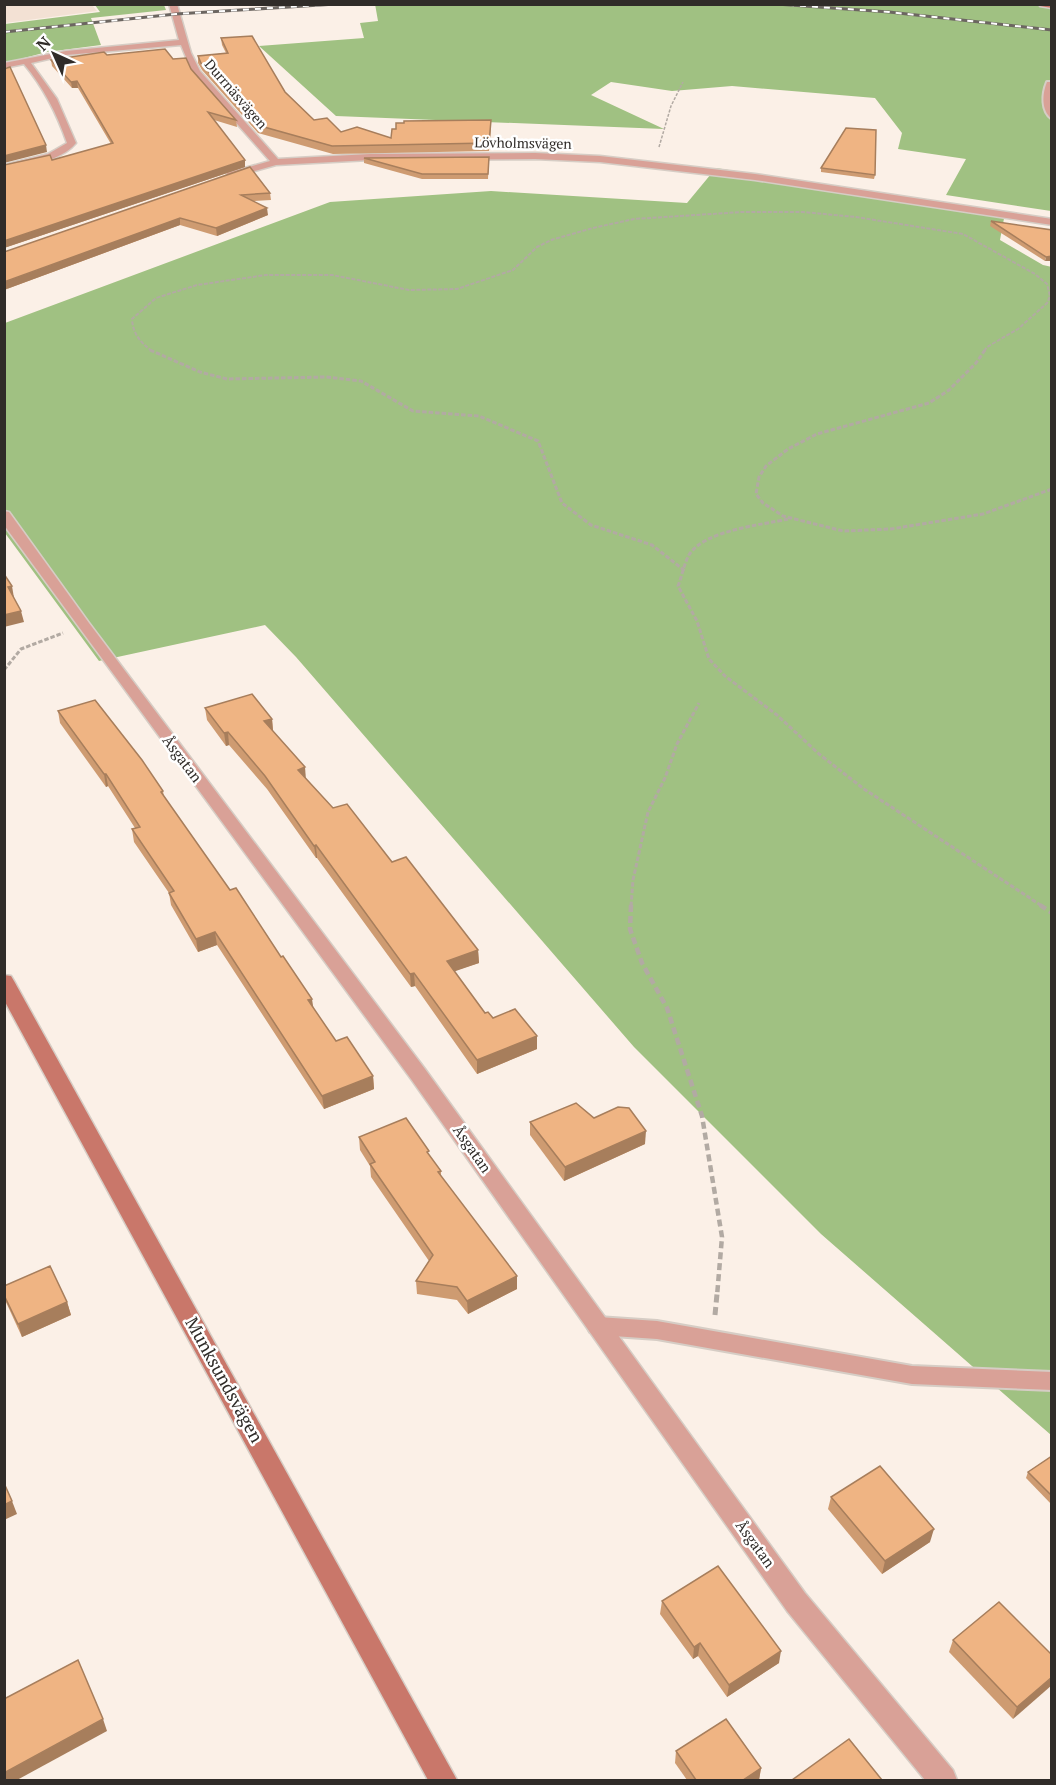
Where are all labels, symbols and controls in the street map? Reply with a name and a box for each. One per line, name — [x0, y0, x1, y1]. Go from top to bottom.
north arrow — [24, 24, 84, 84]
text: N — [31, 31, 55, 55]
street label: Durrnäsvägen — [201, 55, 273, 133]
street label: Lövholmsvägen — [474, 132, 573, 153]
street label: Åsgatan — [158, 731, 207, 786]
street label: Åsgatan — [449, 1120, 497, 1176]
street label: Munksundsvägen — [180, 1312, 269, 1447]
street label: Åsgatan — [732, 1516, 780, 1571]

